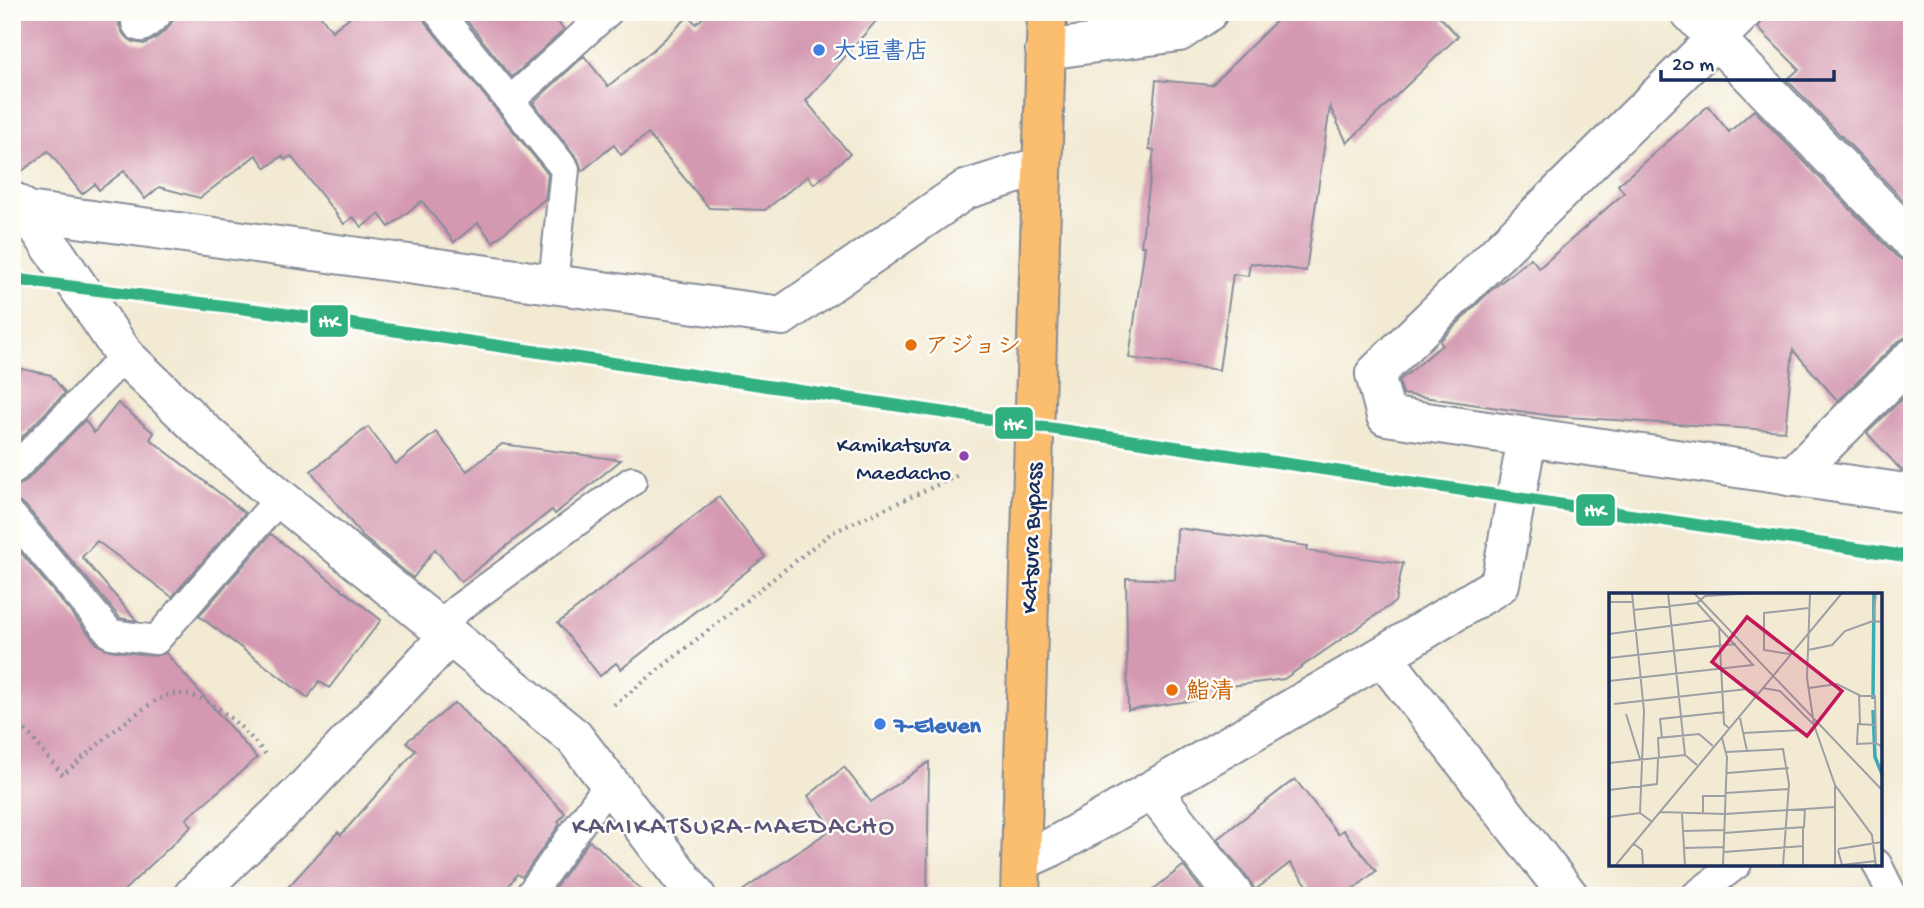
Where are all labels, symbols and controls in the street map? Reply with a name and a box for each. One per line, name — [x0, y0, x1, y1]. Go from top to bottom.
place label: 大垣書店 — [833, 38, 929, 68]
scale bar — [1661, 38, 1835, 82]
marker: 大垣書店 — [811, 42, 827, 58]
text: 20 m — [1672, 54, 1714, 79]
line badge: HK — [309, 304, 349, 338]
text: HK — [318, 312, 342, 335]
place label: アジョシ — [925, 334, 1021, 363]
marker: アジョシ — [903, 337, 919, 353]
line badge: HK — [994, 406, 1034, 440]
text: HK — [1003, 415, 1027, 438]
place label: Kamikatsura Maedacho — [837, 434, 952, 488]
marker: Kamikatsura Maedacho — [957, 449, 971, 463]
street label: Katsura Bypass — [1016, 461, 1051, 614]
line badge: HK — [1575, 493, 1616, 527]
text: HK — [1584, 501, 1608, 524]
inset map — [1609, 593, 1882, 866]
place label: 鮨清 — [1186, 678, 1234, 708]
marker: 鮨清 — [1164, 682, 1180, 698]
place label: 7-Eleven — [893, 713, 982, 742]
marker: 7-Eleven — [872, 716, 888, 732]
district label: KAMIKATSURA-MAEDACHO — [572, 813, 896, 844]

